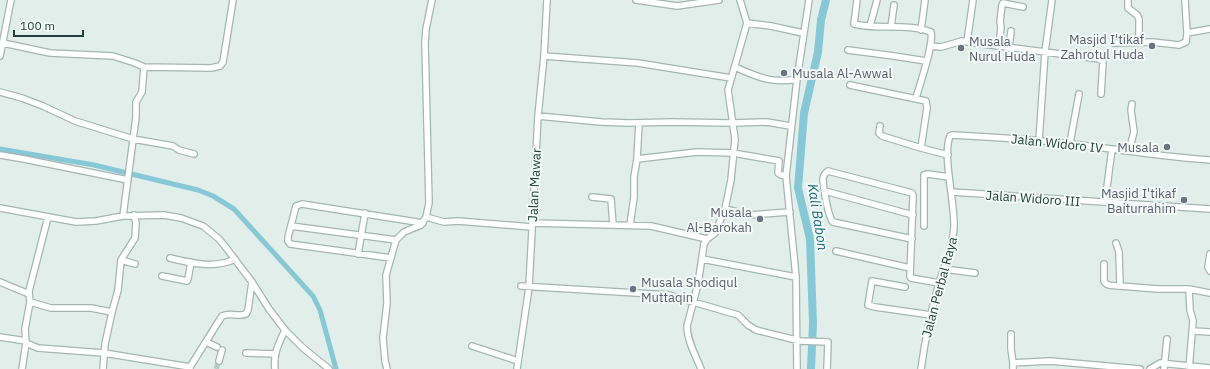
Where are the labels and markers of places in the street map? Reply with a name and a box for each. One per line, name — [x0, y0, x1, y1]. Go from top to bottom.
place label: Masjid I'tikaf Zahrotul Huda — [1061, 31, 1144, 63]
place label: Musala Nurul Huda — [969, 33, 1035, 65]
marker: Masjid I'tikaf Zahrotul Huda — [1147, 41, 1157, 51]
marker: Musala Nurul Huda — [956, 43, 966, 53]
place label: Musala Al-Awwal — [792, 65, 892, 82]
marker: Musala Al-Awwal — [779, 68, 789, 78]
place label: Musala — [1117, 139, 1159, 156]
marker: Musala — [1162, 142, 1172, 152]
place label: Masjid I'tikaf Baiturrahim — [1101, 185, 1176, 217]
marker: Masjid I'tikaf Baiturrahim — [1179, 195, 1189, 205]
place label: Musala Al-Barokah — [687, 204, 752, 236]
marker: Musala Al-Barokah — [755, 214, 765, 224]
place label: Musala Shodiqul Muttaqin — [641, 274, 738, 306]
marker: Musala Shodiqul Muttaqin — [628, 284, 638, 294]

